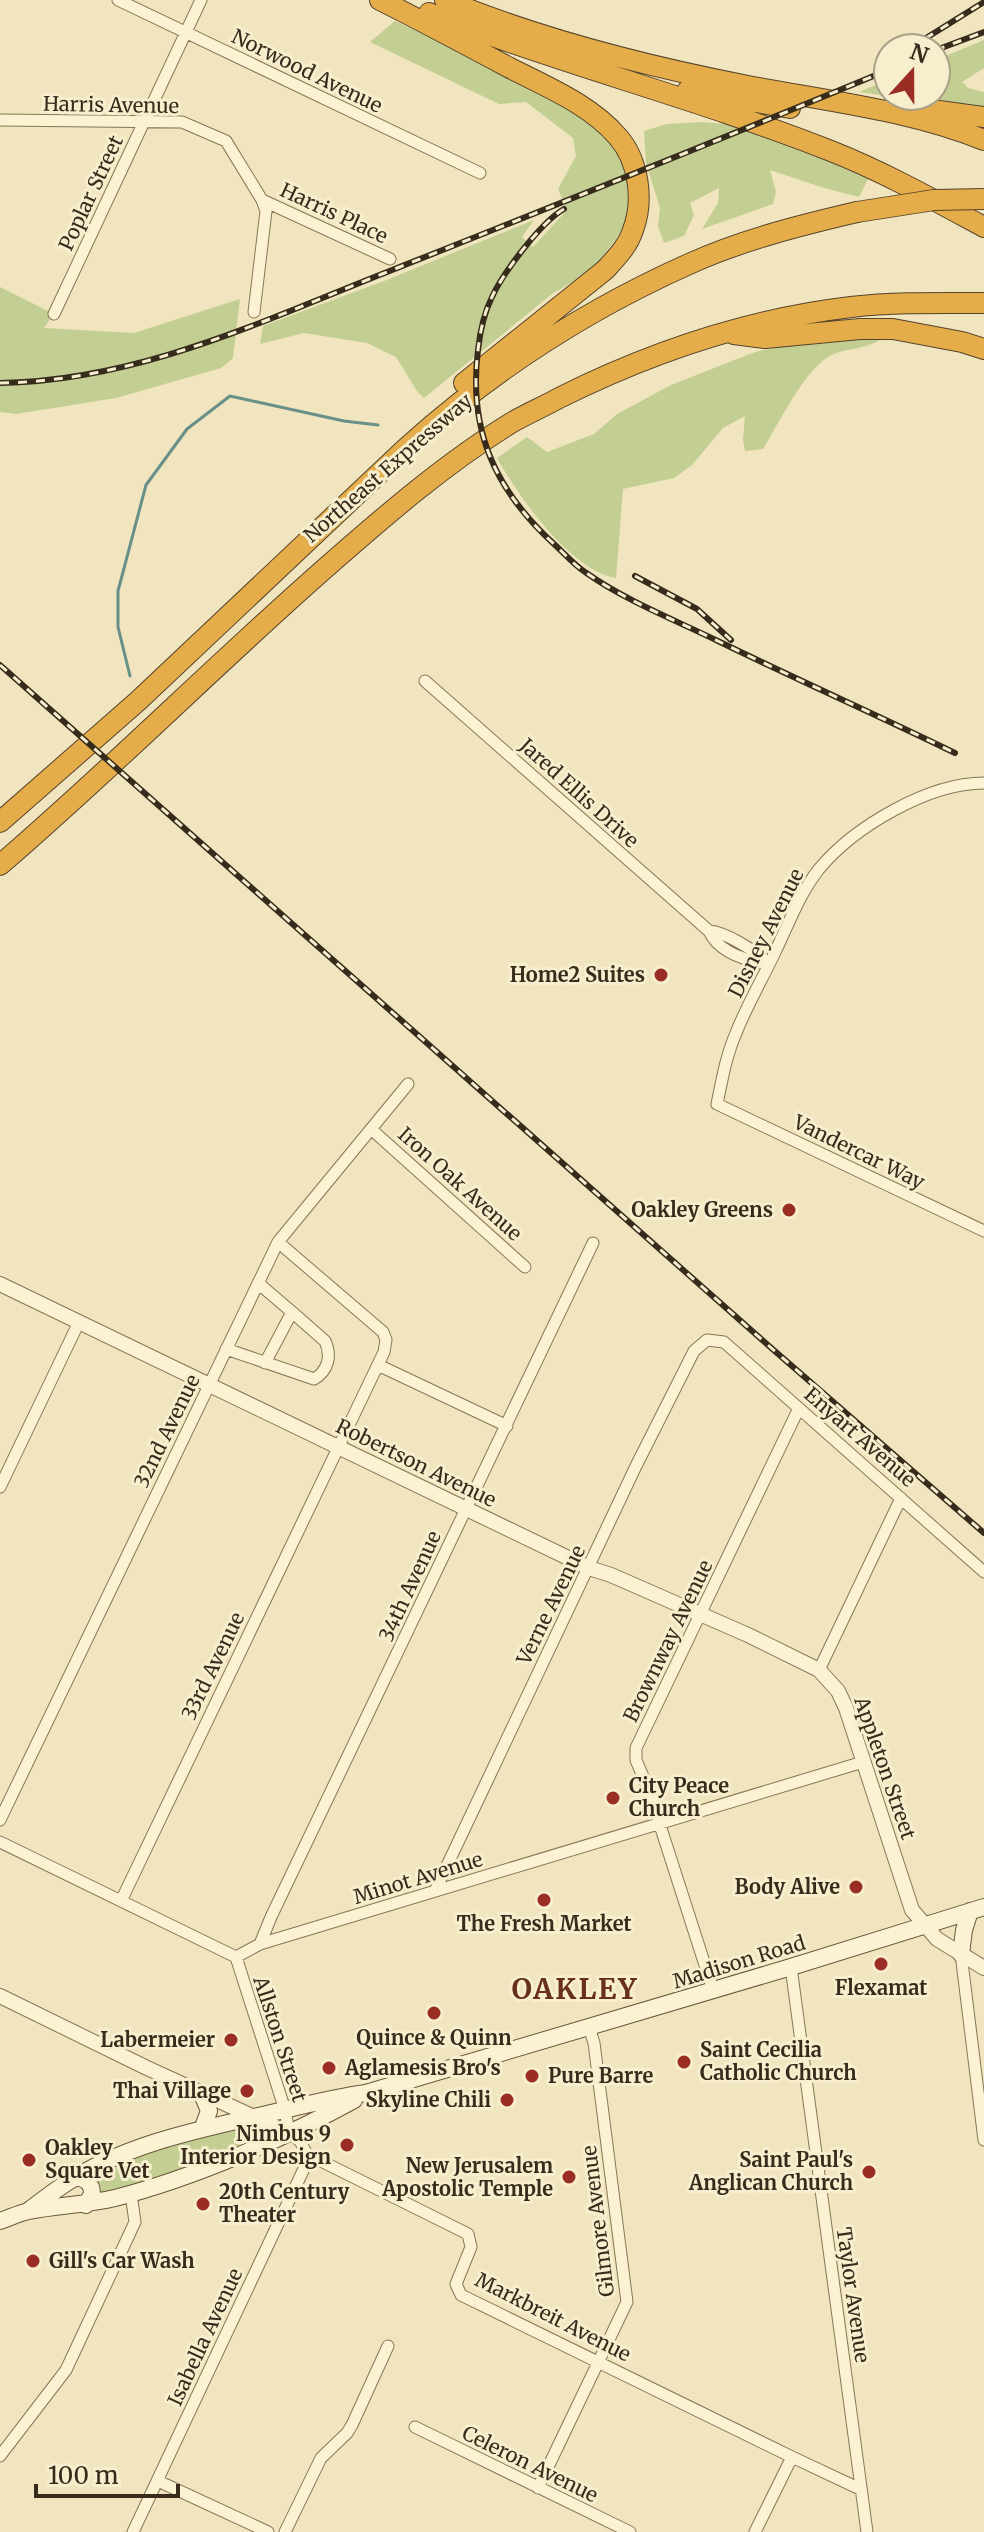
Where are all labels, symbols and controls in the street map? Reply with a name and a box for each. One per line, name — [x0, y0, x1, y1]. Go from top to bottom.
street label: Norwood Avenue — [228, 23, 387, 118]
north arrow — [872, 32, 952, 112]
text: N — [906, 37, 933, 70]
street label: Harris Avenue — [43, 91, 179, 118]
street label: Poplar Street — [53, 131, 128, 254]
street label: Harris Place — [276, 177, 392, 248]
street label: Northeast Expressway — [298, 387, 477, 548]
street label: Jared Ellis Drive — [514, 732, 644, 853]
street label: Disney Avenue — [722, 864, 809, 1001]
place label: Home2 Suites — [510, 962, 645, 987]
marker: Home2 Suites — [652, 966, 670, 984]
street label: Vandercar Way — [789, 1109, 929, 1194]
street label: Iron Oak Avenue — [393, 1121, 527, 1246]
place label: Oakley Greens — [631, 1197, 773, 1222]
marker: Oakley Greens — [780, 1201, 798, 1219]
street label: 32nd Avenue — [128, 1370, 205, 1491]
street label: Enyart Avenue — [800, 1381, 921, 1492]
street label: Robertson Avenue — [332, 1413, 500, 1512]
street label: 34th Avenue — [373, 1527, 446, 1645]
street label: Verne Avenue — [510, 1541, 590, 1670]
street label: Brownway Avenue — [617, 1556, 718, 1726]
street label: 33rd Avenue — [176, 1608, 249, 1724]
street label: Appleton Street — [849, 1692, 922, 1843]
place label: City Peace Church — [629, 1773, 729, 1821]
marker: City Peace Church — [604, 1789, 622, 1807]
street label: Minot Avenue — [350, 1846, 486, 1909]
place label: Body Alive — [735, 1874, 840, 1899]
marker: Body Alive — [847, 1878, 865, 1896]
marker: The Fresh Market — [535, 1891, 553, 1909]
place label: The Fresh Market — [456, 1911, 632, 1936]
street label: Madison Road — [670, 1930, 808, 1994]
marker: Flexamat — [872, 1955, 890, 1973]
district label: OAKLEY — [512, 1971, 638, 2007]
street label: Allston Street — [248, 1972, 313, 2105]
place label: Flexamat — [835, 1975, 927, 2000]
marker: Quince & Quinn — [425, 2004, 443, 2022]
place label: Quince & Quinn — [356, 2025, 512, 2050]
place label: Labermeier — [100, 2027, 215, 2052]
marker: Labermeier — [222, 2031, 240, 2049]
place label: Saint Cecilia Catholic Church — [700, 2037, 857, 2085]
marker: Saint Cecilia Catholic Church — [675, 2053, 693, 2071]
place label: Aglamesis Bro's — [344, 2055, 501, 2080]
marker: Aglamesis Bro's — [320, 2059, 338, 2077]
place label: Pure Barre — [548, 2063, 653, 2088]
marker: Pure Barre — [523, 2067, 541, 2085]
place label: Thai Village — [113, 2078, 231, 2103]
marker: Thai Village — [238, 2082, 256, 2100]
place label: Skyline Chili — [366, 2087, 491, 2112]
marker: Skyline Chili — [498, 2091, 516, 2109]
place label: Nimbus 9 Interior Design — [180, 2121, 331, 2169]
place label: Oakley Square Vet — [45, 2135, 149, 2183]
marker: Nimbus 9 Interior Design — [338, 2136, 356, 2154]
street label: Gilmore Avenue — [576, 2144, 619, 2298]
place label: Saint Paul's Anglican Church — [688, 2147, 854, 2195]
marker: Oakley Square Vet — [20, 2151, 38, 2169]
place label: New Jerusalem Apostolic Temple — [381, 2153, 553, 2201]
marker: Saint Paul's Anglican Church — [860, 2163, 878, 2181]
marker: New Jerusalem Apostolic Temple — [560, 2168, 578, 2186]
place label: 20th Century Theater — [219, 2179, 349, 2227]
marker: 20th Century Theater — [194, 2195, 212, 2213]
street label: Taylor Avenue — [832, 2225, 875, 2364]
place label: Gill's Car Wash — [49, 2248, 195, 2273]
marker: Gill's Car Wash — [24, 2252, 42, 2270]
street label: Isabella Avenue — [162, 2264, 247, 2410]
street label: Markbreit Avenue — [471, 2267, 635, 2367]
street label: Celeron Avenue — [458, 2420, 602, 2507]
scale bar — [36, 2448, 178, 2498]
text: 100 m — [48, 2460, 119, 2491]

